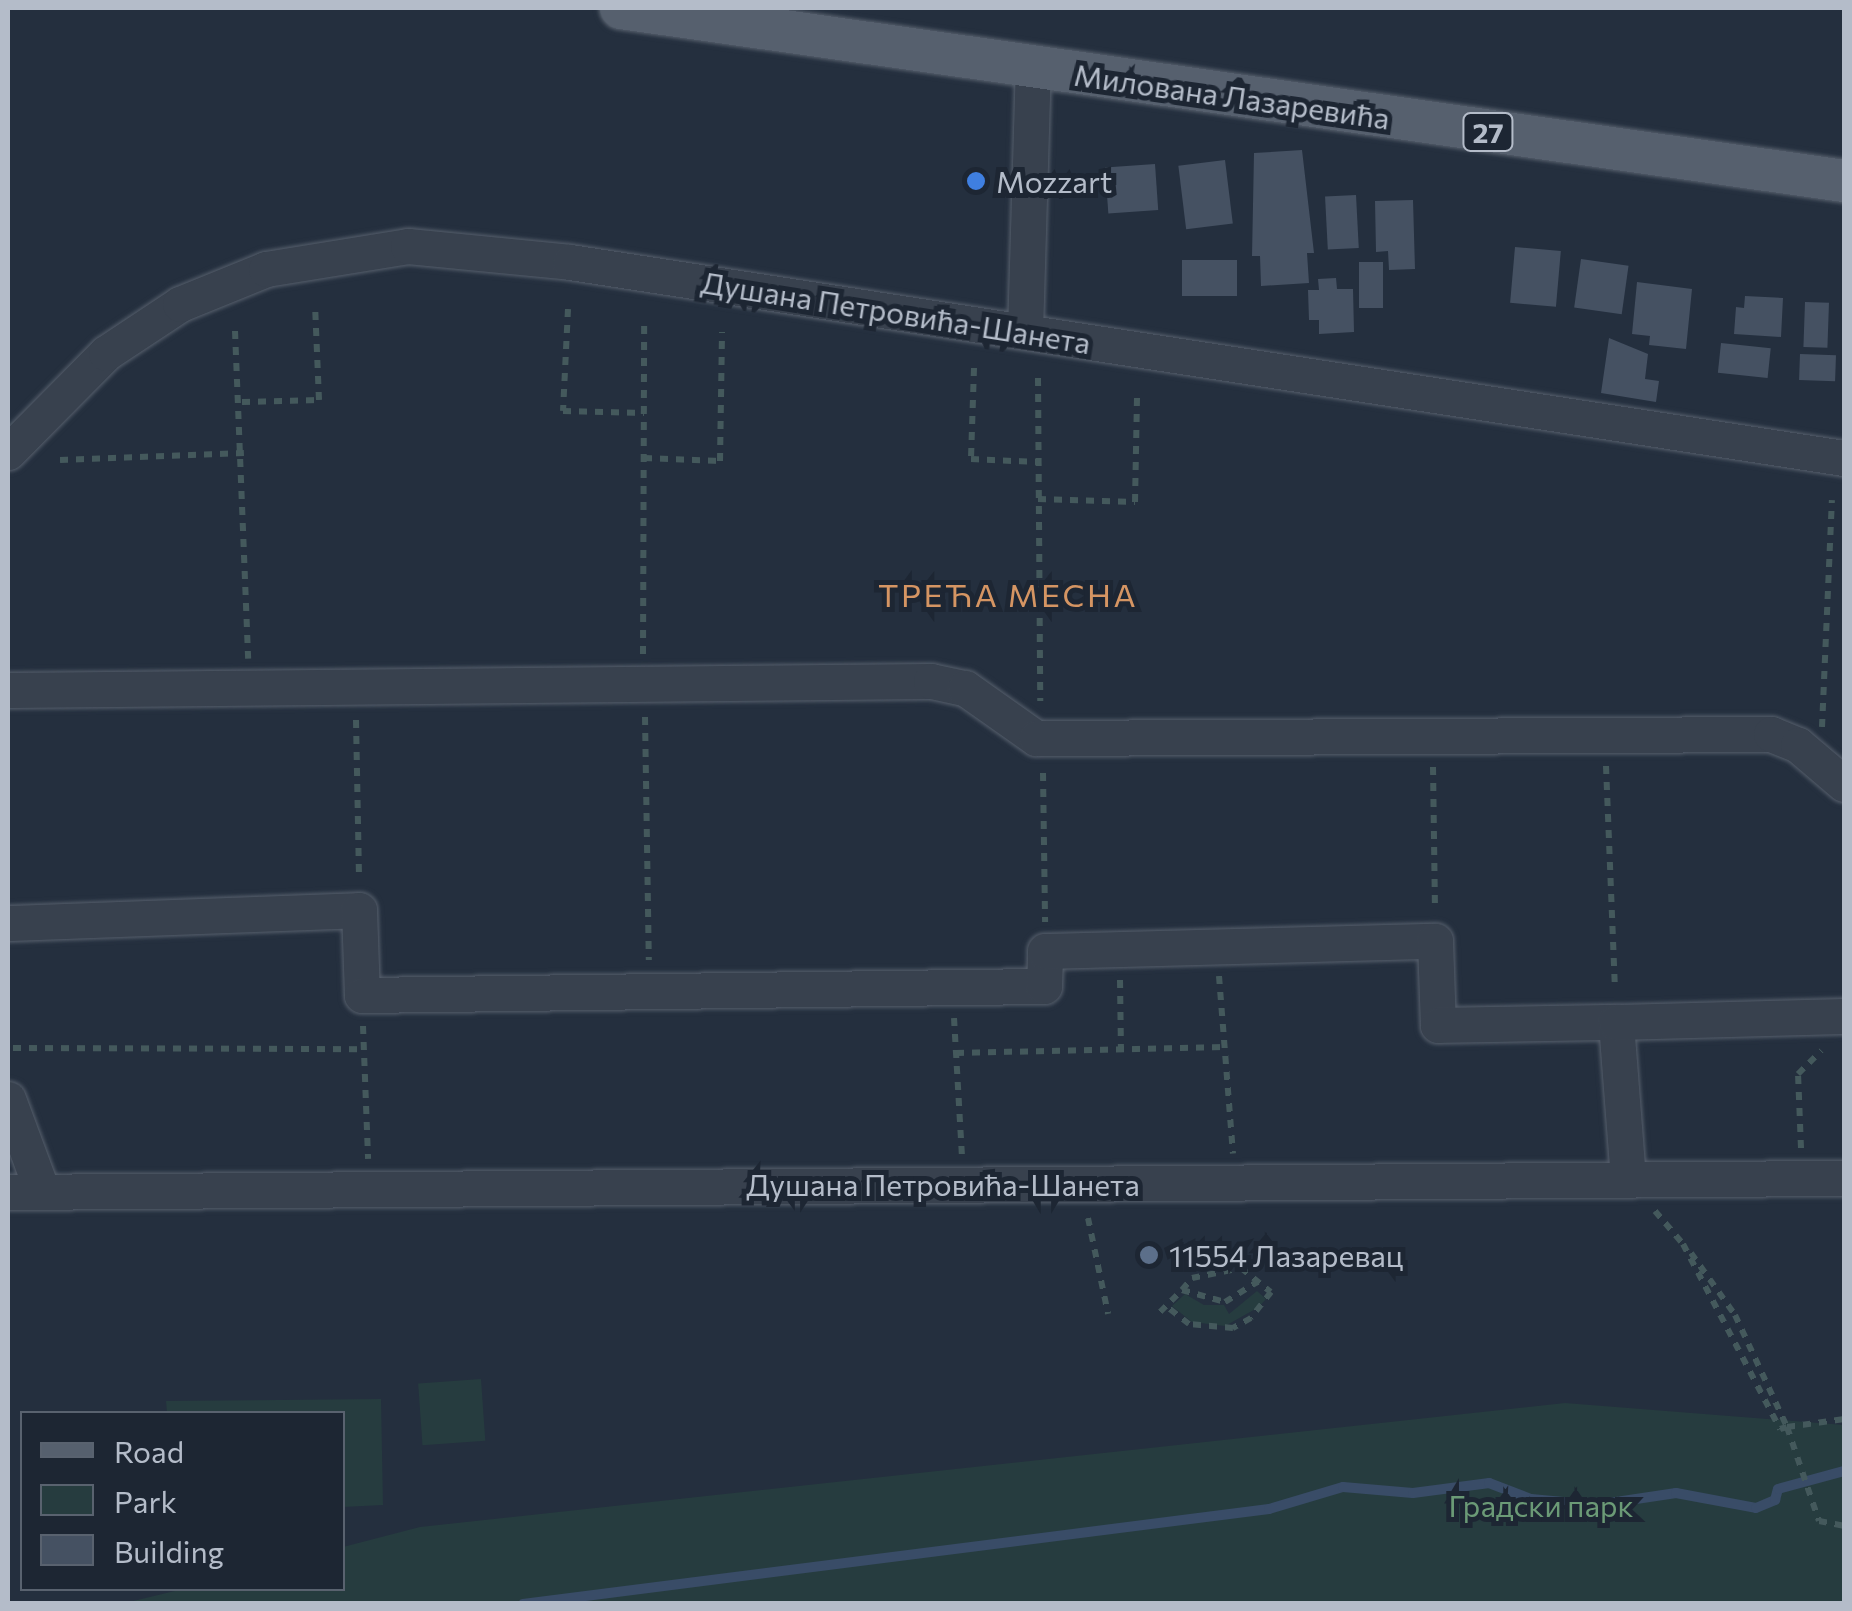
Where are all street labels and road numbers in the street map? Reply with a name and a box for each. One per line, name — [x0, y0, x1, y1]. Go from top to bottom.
street label: Милована Лазаревића — [1072, 56, 1392, 136]
road number: 27 — [1460, 109, 1516, 155]
street label: Душана Петровића-Шанета — [699, 263, 1093, 361]
street label: Душана Петровића-Шанета — [746, 1166, 1140, 1202]

